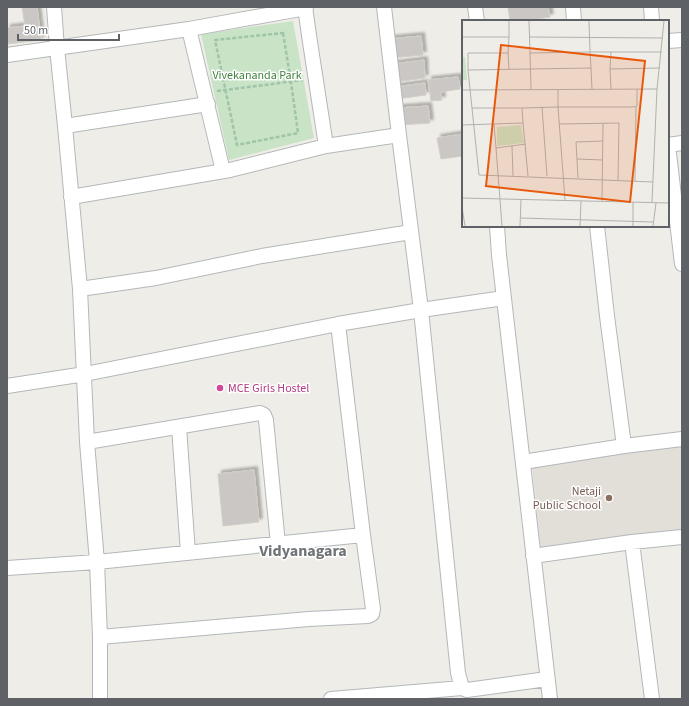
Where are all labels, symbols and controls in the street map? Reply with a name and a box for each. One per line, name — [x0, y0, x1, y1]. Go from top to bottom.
scale bar — [18, 16, 119, 42]
inset map — [462, 20, 669, 227]
text: 50 m — [24, 22, 48, 39]
park label: Vivekananda Park — [212, 67, 302, 84]
place label: MCE Girls Hostel — [228, 380, 309, 397]
marker: MCE Girls Hostel — [215, 383, 225, 393]
place label: Netaji Public School — [533, 483, 601, 514]
marker: Netaji Public School — [604, 493, 614, 503]
district label: Vidyanagara — [258, 540, 347, 562]

